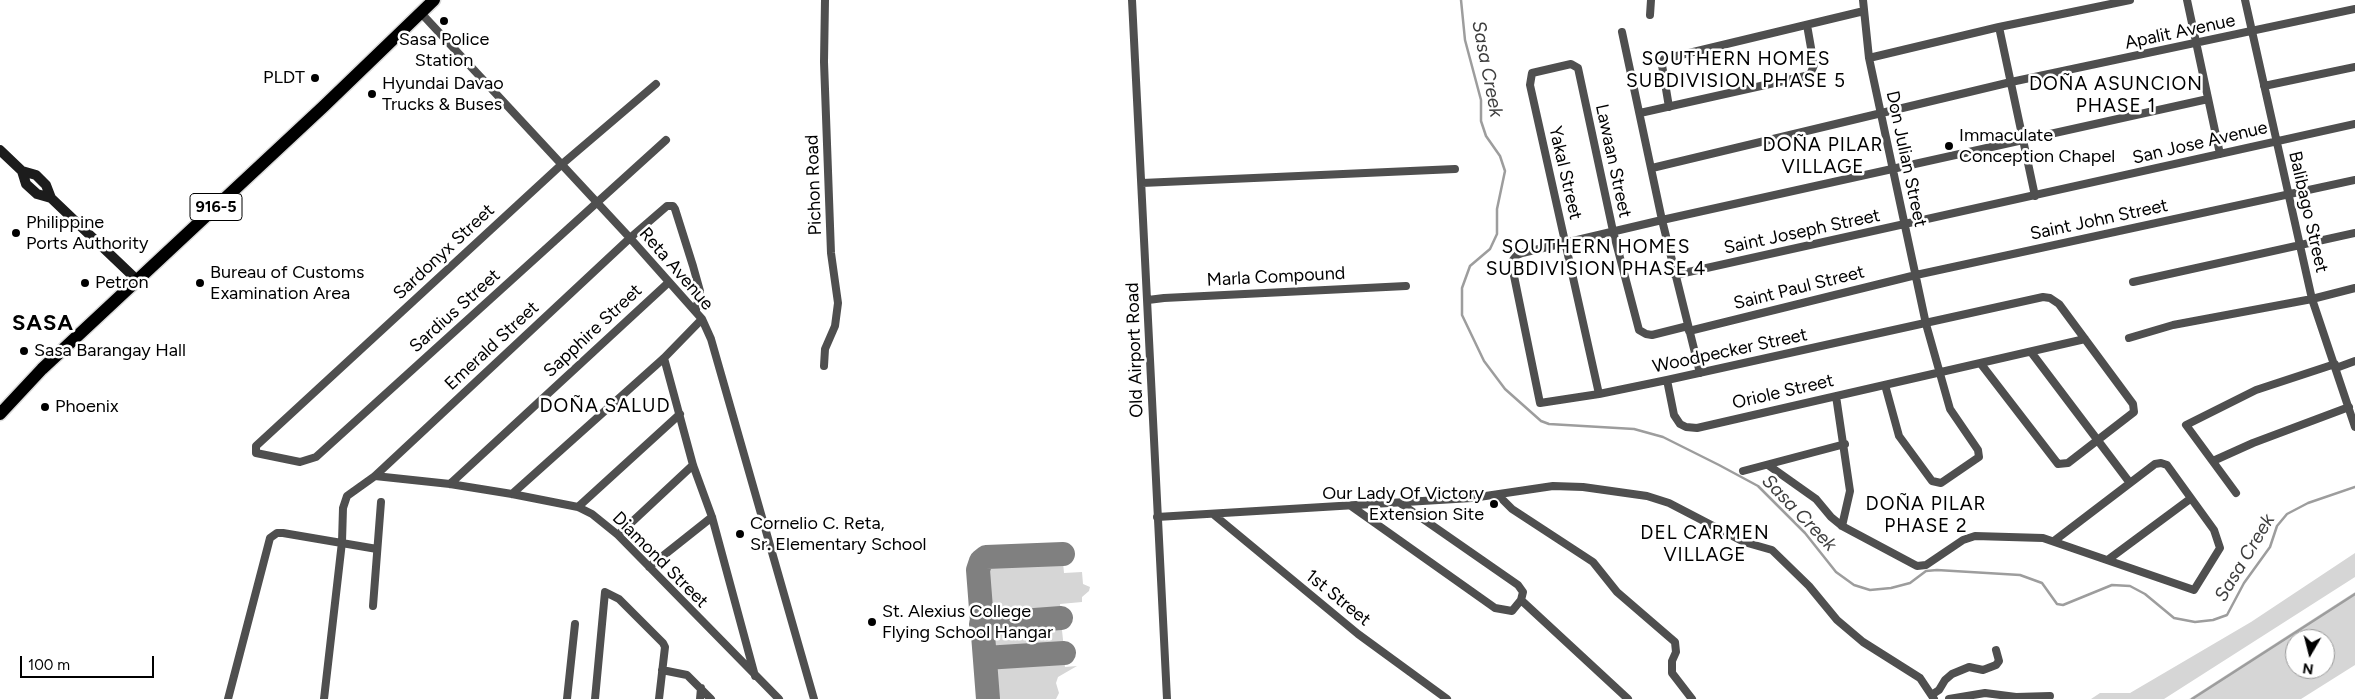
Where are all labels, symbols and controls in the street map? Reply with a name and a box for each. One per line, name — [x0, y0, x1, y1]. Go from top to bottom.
street label: Apalit Avenue — [2123, 10, 2237, 54]
marker: Sasa Police Station — [438, 15, 450, 27]
water label: Sasa Creek — [1466, 19, 1508, 119]
place label: Sasa Police Station — [399, 29, 489, 72]
district label: SOUTHERN HOMES SUBDIVISION PHASE 5 — [1624, 48, 1848, 92]
place label: PLDT — [263, 67, 305, 89]
marker: PLDT — [309, 72, 321, 84]
place label: Hyundai Davao Trucks & Buses — [382, 73, 504, 116]
district label: DOÑA ASUNCION PHASE 1 — [2027, 73, 2205, 117]
marker: Hyundai Davao Trucks & Buses — [366, 88, 378, 100]
street label: Don Julian Street — [1881, 89, 1931, 229]
street label: Lawaan Street — [1590, 102, 1636, 220]
street label: San Jose Avenue — [2130, 117, 2270, 169]
street label: Yakal Street — [1544, 124, 1586, 222]
place label: Immaculate Conception Chapel — [1959, 125, 2115, 168]
street label: Pichon Road — [801, 134, 827, 236]
district label: DOÑA PILAR VILLAGE — [1761, 134, 1885, 178]
marker: Immaculate Conception Chapel — [1943, 140, 1955, 152]
street label: Balibago Street — [2284, 149, 2332, 275]
road number: 916-5 — [190, 193, 242, 220]
street label: Saint John Street — [2028, 195, 2170, 245]
street label: Sardonyx Street — [389, 200, 499, 304]
street label: Saint Joseph Street — [1722, 205, 1882, 259]
place label: Philippine Ports Authority — [26, 212, 148, 254]
street label: Reta Avenue — [634, 223, 718, 315]
marker: Philippine Ports Authority — [10, 227, 22, 239]
district label: SOUTHERN HOMES SUBDIVISION PHASE 4 — [1483, 236, 1709, 280]
street label: Saint Paul Street — [1731, 261, 1867, 315]
place label: Bureau of Customs Examination Area — [210, 262, 364, 304]
street label: Marla Compound — [1206, 263, 1346, 291]
street label: Sardius Street — [405, 265, 505, 357]
place label: Petron — [95, 272, 148, 294]
marker: Petron — [79, 277, 91, 289]
marker: Bureau of Customs Examination Area — [194, 277, 206, 289]
street label: Sapphire Street — [539, 280, 647, 382]
street label: Old Airport Road — [1122, 282, 1148, 418]
street label: Emerald Street — [441, 297, 543, 395]
district label: SASA — [11, 311, 75, 337]
street label: Woodpecker Street — [1651, 324, 1809, 378]
place label: Sasa Barangay Hall — [34, 340, 186, 362]
marker: Sasa Barangay Hall — [18, 345, 30, 357]
street label: Oriole Street — [1730, 370, 1836, 414]
district label: DOÑA SALUD — [538, 395, 672, 417]
place label: Phoenix — [55, 396, 119, 418]
marker: Phoenix — [39, 401, 51, 413]
water label: Sasa Creek — [1757, 470, 1841, 556]
place label: Our Lady Of Victory Extension Site — [1322, 483, 1484, 526]
district label: DOÑA PILAR PHASE 2 — [1864, 493, 1988, 537]
marker: Our Lady Of Victory Extension Site — [1488, 498, 1500, 510]
street label: Diamond Street — [607, 507, 713, 613]
water label: Sasa Creek — [2210, 510, 2280, 606]
place label: Cornelio C. Reta, Sr. Elementary School — [750, 513, 927, 556]
district label: DEL CARMEN VILLAGE — [1639, 522, 1771, 566]
marker: Cornelio C. Reta, Sr. Elementary School — [734, 528, 746, 540]
street label: 1st Street — [1301, 565, 1375, 631]
place label: St. Alexius College Flying School Hangar — [882, 601, 1053, 644]
marker: St. Alexius College Flying School Hangar — [866, 616, 878, 628]
north arrow — [2285, 629, 2335, 679]
scale bar — [22, 646, 156, 678]
text: 100 m — [28, 656, 70, 674]
text: N — [2301, 659, 2315, 678]

